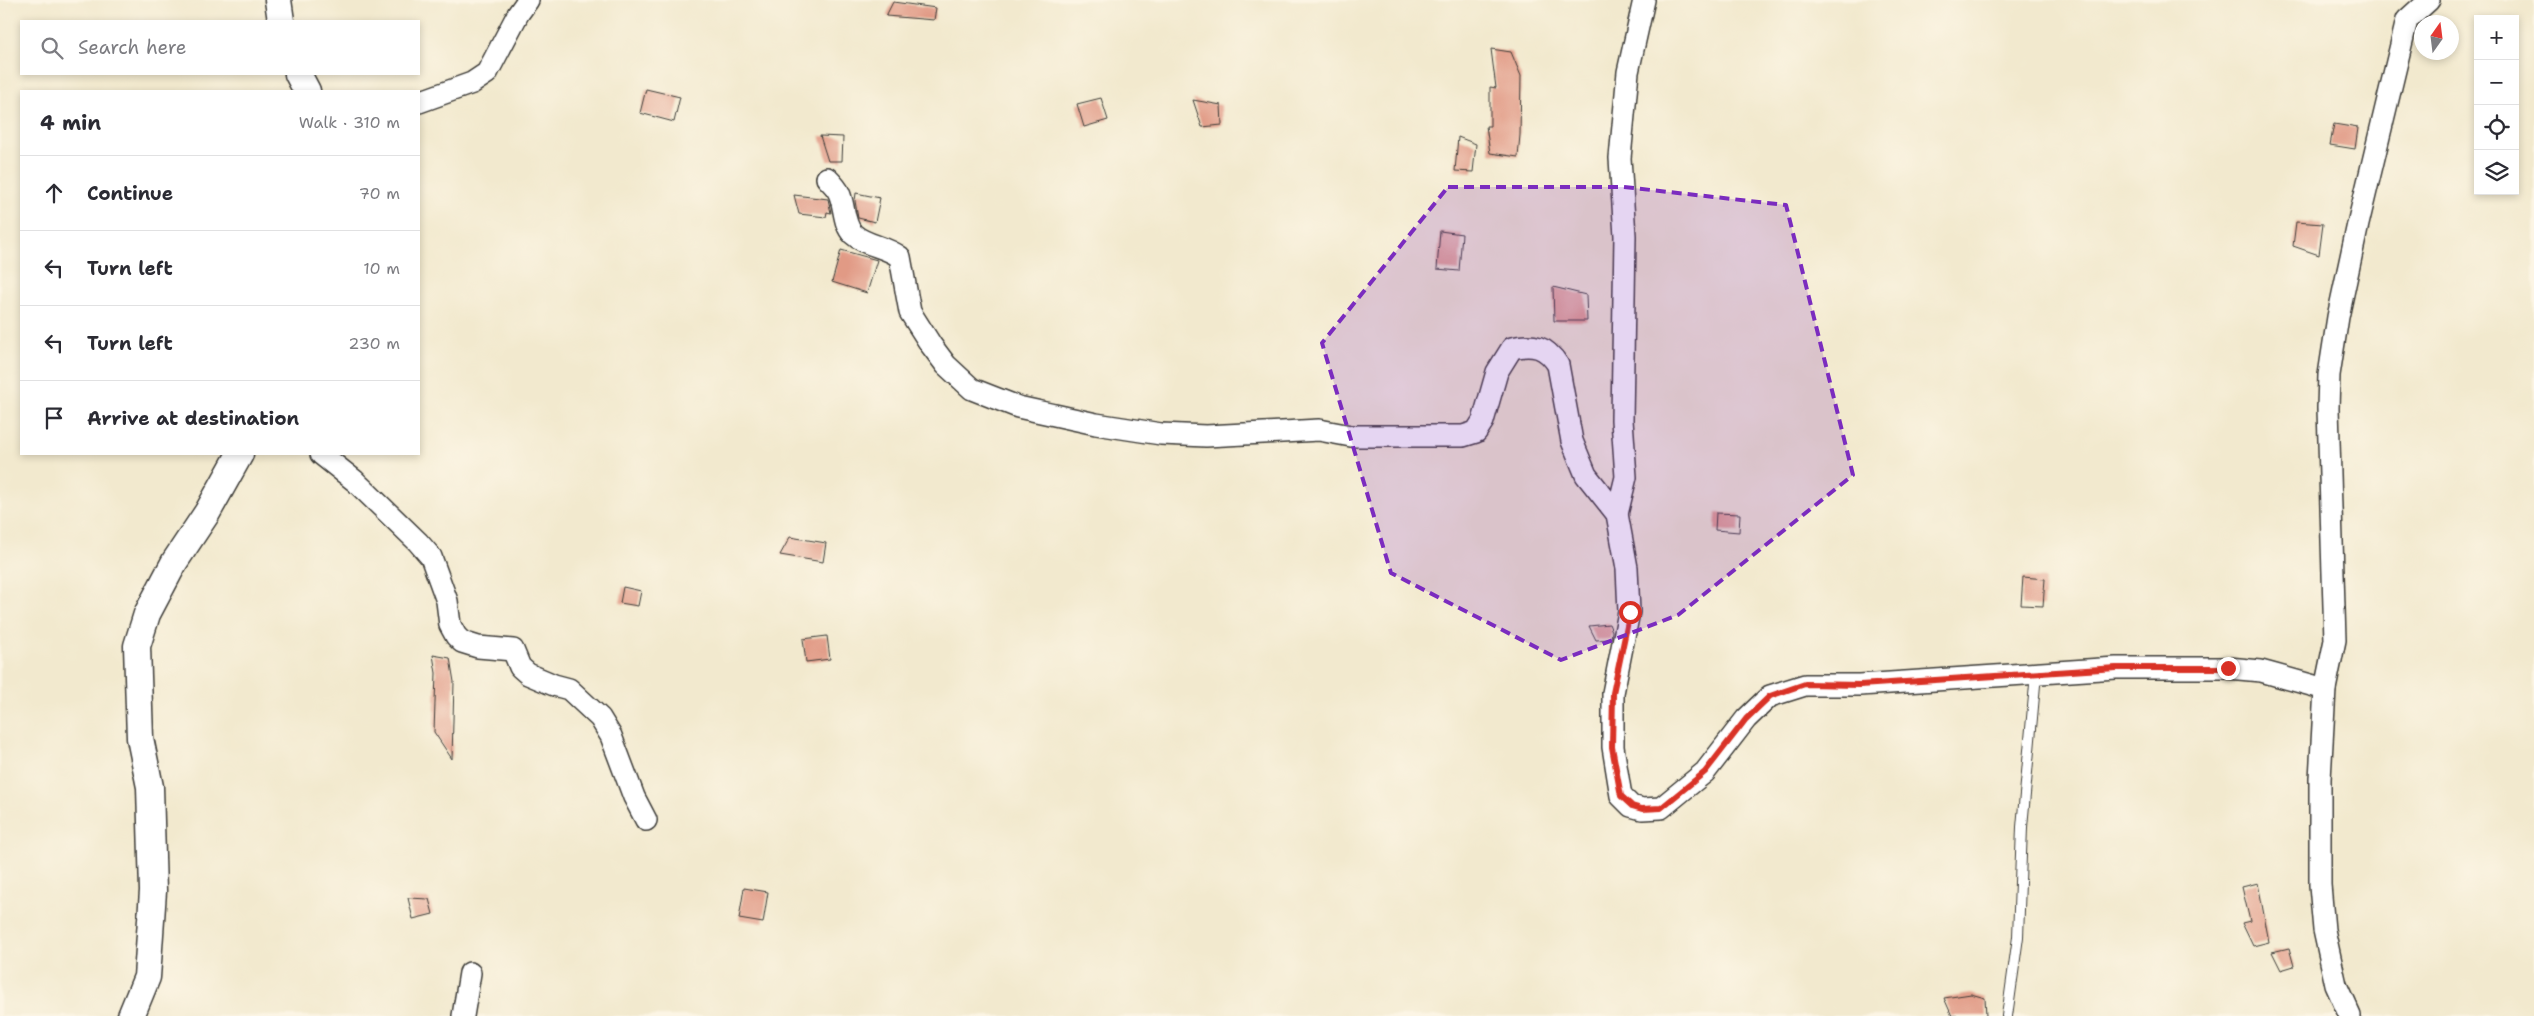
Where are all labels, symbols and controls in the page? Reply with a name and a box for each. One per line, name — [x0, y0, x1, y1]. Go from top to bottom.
north arrow — [2414, 15, 2459, 60]
map controls — [2474, 15, 2519, 195]
button: + — [2474, 15, 2519, 60]
search box — [20, 20, 420, 75]
icon: search — [38, 34, 66, 62]
text: Search here — [78, 35, 187, 60]
button: − — [2474, 60, 2519, 105]
button: locate — [2474, 105, 2519, 150]
text: 4 min — [40, 109, 101, 137]
text: Walk · 310 m — [299, 112, 400, 133]
button: layers — [2474, 150, 2519, 195]
icon: ahead — [40, 179, 68, 207]
text: Continue — [87, 181, 173, 206]
text: 70 m — [359, 183, 400, 204]
icon: left — [40, 254, 68, 282]
text: Turn left — [87, 256, 173, 281]
text: 10 m — [363, 258, 400, 279]
icon: left — [40, 329, 68, 357]
text: Turn left — [87, 331, 173, 356]
text: 230 m — [348, 333, 400, 354]
icon: arrive — [40, 404, 68, 432]
text: Arrive at destination — [87, 406, 299, 431]
route start — [1619, 601, 1642, 624]
route end — [2217, 657, 2240, 680]

